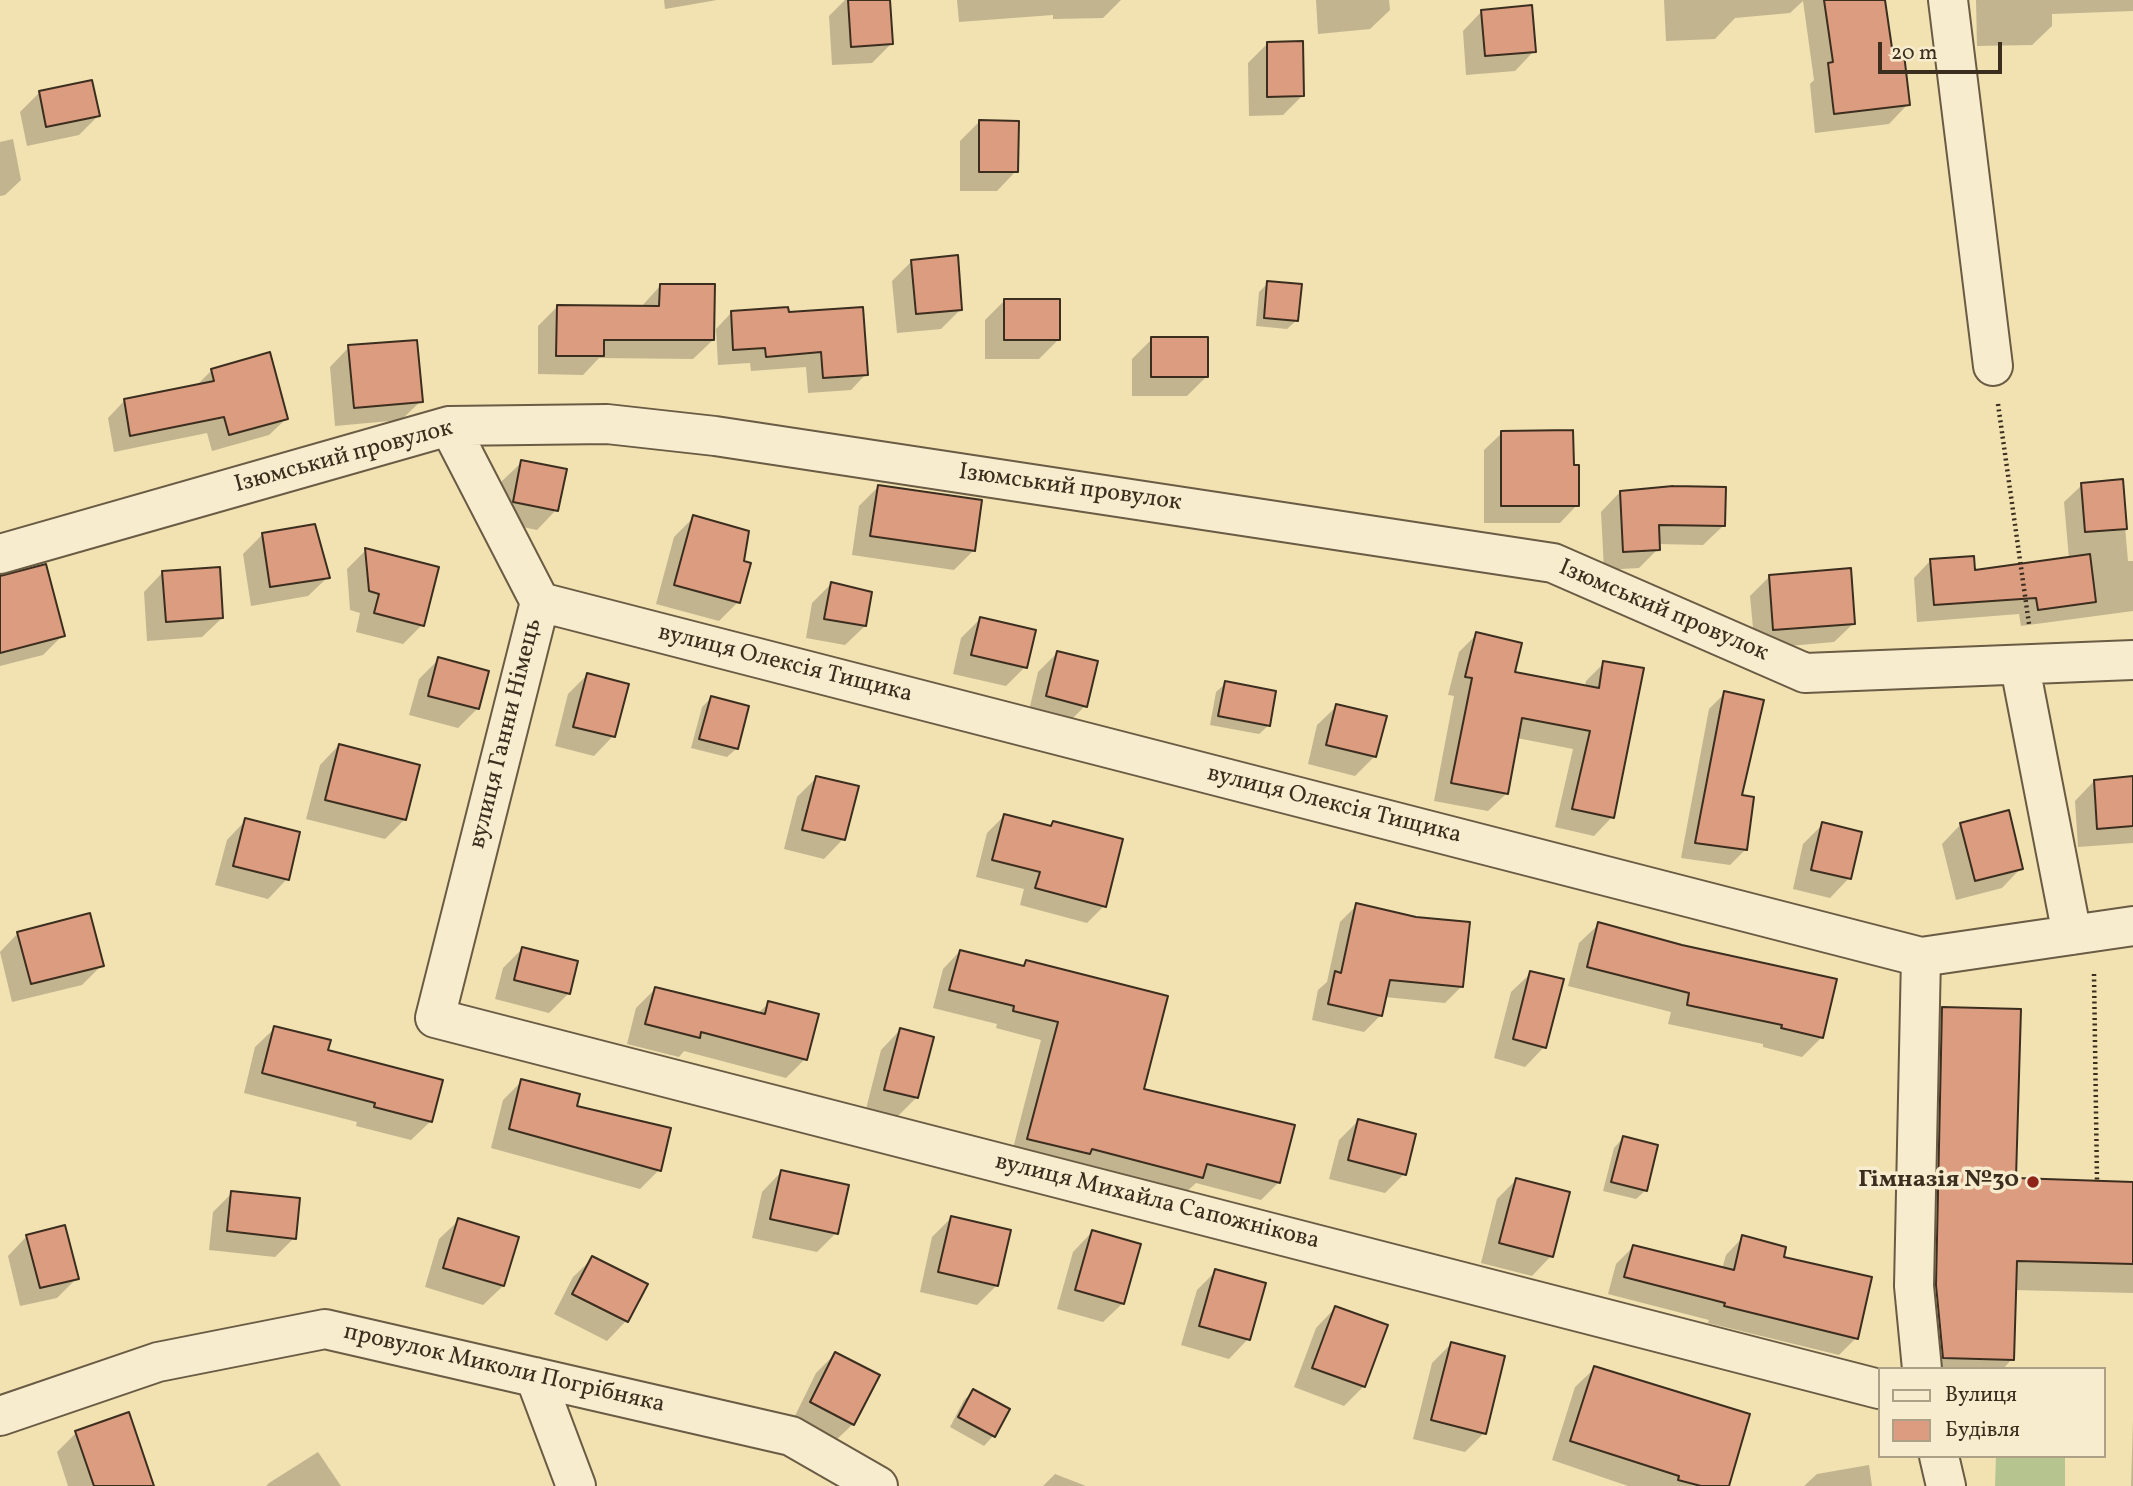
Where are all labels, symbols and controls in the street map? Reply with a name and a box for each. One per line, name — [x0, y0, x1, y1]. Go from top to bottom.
scale bar — [1881, 28, 2005, 72]
text: 20 m — [1891, 39, 1937, 68]
street label: Ізюмський провулок — [232, 415, 456, 501]
street label: Ізюмський провулок — [957, 459, 1183, 519]
street label: Ізюмський провулок — [1554, 555, 1772, 669]
street label: вулиця Ганни Німець — [464, 616, 550, 852]
street label: вулиця Олексія Тищика — [655, 619, 915, 711]
street label: вулиця Олексія Тищика — [1204, 760, 1464, 852]
street label: вулиця Михайла Сапожнікова — [992, 1149, 1322, 1257]
place label: Гімназія №30 — [1858, 1168, 2019, 1196]
marker: Гімназія №30 — [2025, 1174, 2041, 1190]
street label: провулок Миколи Погрібняка — [341, 1319, 667, 1421]
legend — [1878, 1367, 2105, 1458]
text: Вулиця — [1945, 1381, 2017, 1410]
text: Будівля — [1945, 1416, 2020, 1445]

